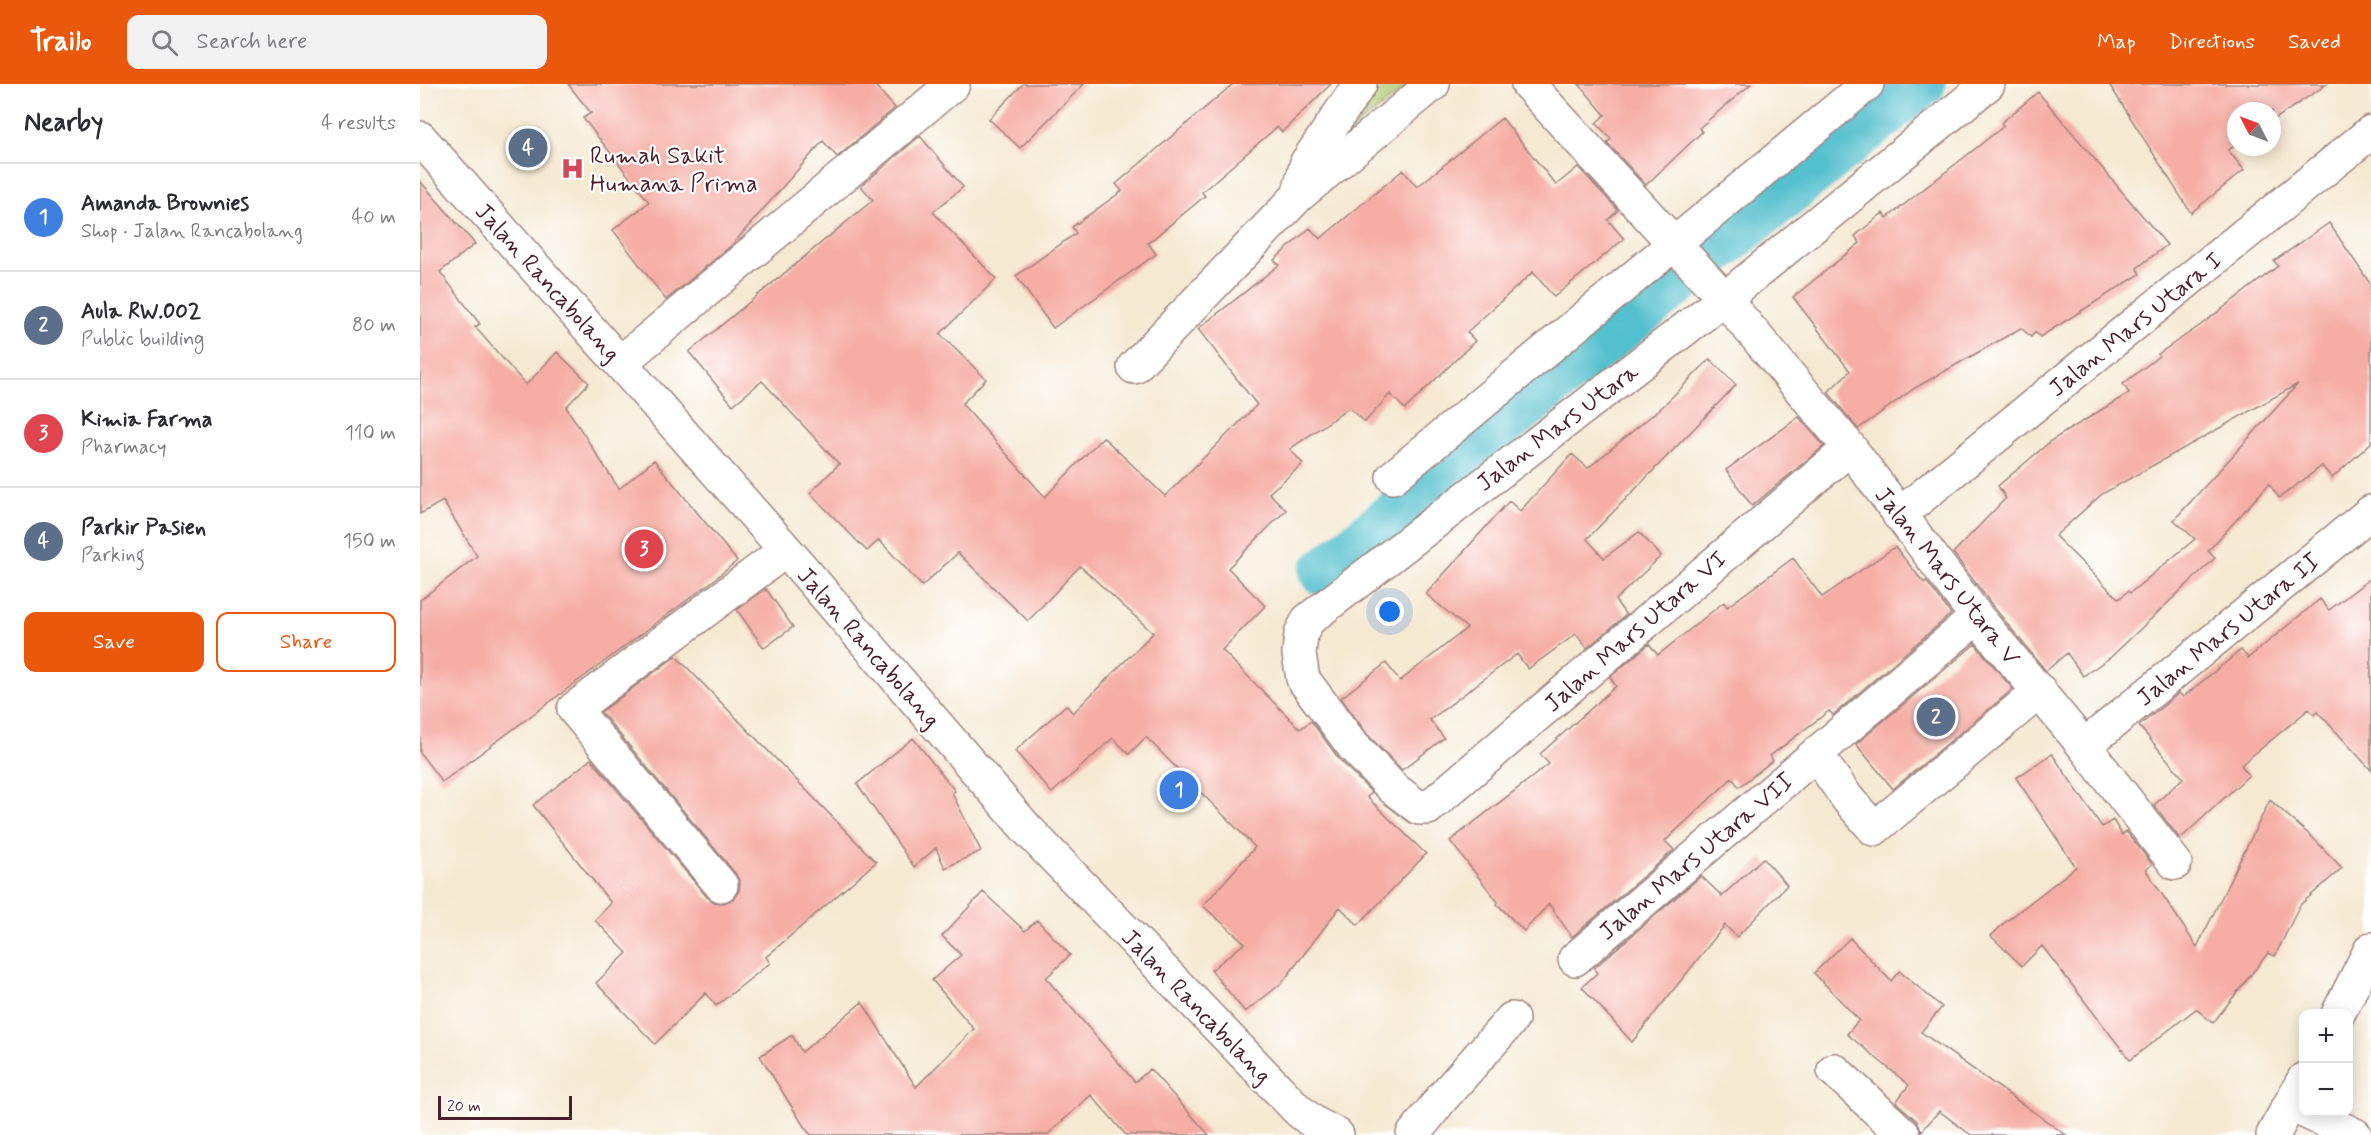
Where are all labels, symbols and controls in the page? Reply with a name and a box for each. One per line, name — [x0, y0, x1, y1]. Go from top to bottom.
search box — [127, 15, 547, 69]
text: Trailo — [30, 24, 91, 61]
icon: search — [148, 26, 181, 59]
text: Search here — [196, 28, 307, 56]
text: Map — [2097, 28, 2136, 56]
text: Directions — [2169, 28, 2255, 56]
text: Saved — [2288, 28, 2341, 56]
north arrow — [2227, 102, 2281, 156]
text: Nearby — [24, 106, 103, 140]
text: 4 results — [321, 110, 396, 137]
pin: 4 — [508, 126, 548, 170]
place label: Rumah Sakit Humana Prima — [590, 141, 758, 200]
hospital icon: Rumah Sakit Humana Prima — [559, 156, 585, 182]
text: Amanda Brownies — [81, 190, 249, 218]
street label: Jalan Rancabolang — [467, 197, 626, 369]
text: 1 — [39, 204, 48, 231]
text: 40 m — [352, 204, 396, 231]
text: Shop · Jalan Rancabolang — [81, 218, 303, 245]
street label: Jalan Mars Utara I — [2043, 246, 2229, 405]
text: Aula RW.002 — [81, 298, 201, 326]
text: 2 — [39, 312, 48, 339]
text: 80 m — [352, 312, 396, 339]
text: Public building — [81, 326, 204, 353]
street label: Jalan Mars Utara — [1471, 357, 1646, 499]
text: Kimia Farma — [81, 406, 213, 434]
text: 3 — [39, 420, 48, 447]
text: 110 m — [345, 420, 396, 447]
text: Pharmacy — [81, 434, 167, 461]
street label: Jalan Mars Utara V — [1867, 481, 2027, 673]
text: Parkir Pasien — [81, 514, 206, 542]
pin: 3 — [624, 526, 664, 572]
text: 4 — [38, 528, 49, 555]
text: 150 m — [343, 528, 396, 555]
text: Parking — [81, 542, 145, 569]
street label: Jalan Mars Utara VI — [1538, 544, 1734, 720]
street label: Jalan Mars Utara II — [2131, 546, 2327, 714]
street label: Jalan Rancabolang — [789, 561, 946, 735]
your location — [1375, 597, 1404, 626]
button: Save — [24, 612, 204, 672]
button: Share — [216, 612, 396, 672]
pin: 2 — [1916, 694, 1956, 740]
street label: Jalan Mars Utara VII — [1593, 766, 1801, 948]
pin: 1 — [1160, 768, 1198, 812]
street label: Jalan Rancabolang — [1114, 923, 1278, 1091]
map controls — [2299, 1009, 2353, 1117]
button: + — [2299, 1009, 2353, 1063]
button: − — [2299, 1063, 2353, 1117]
scale bar — [438, 1093, 572, 1120]
text: 20 m — [447, 1096, 481, 1117]

